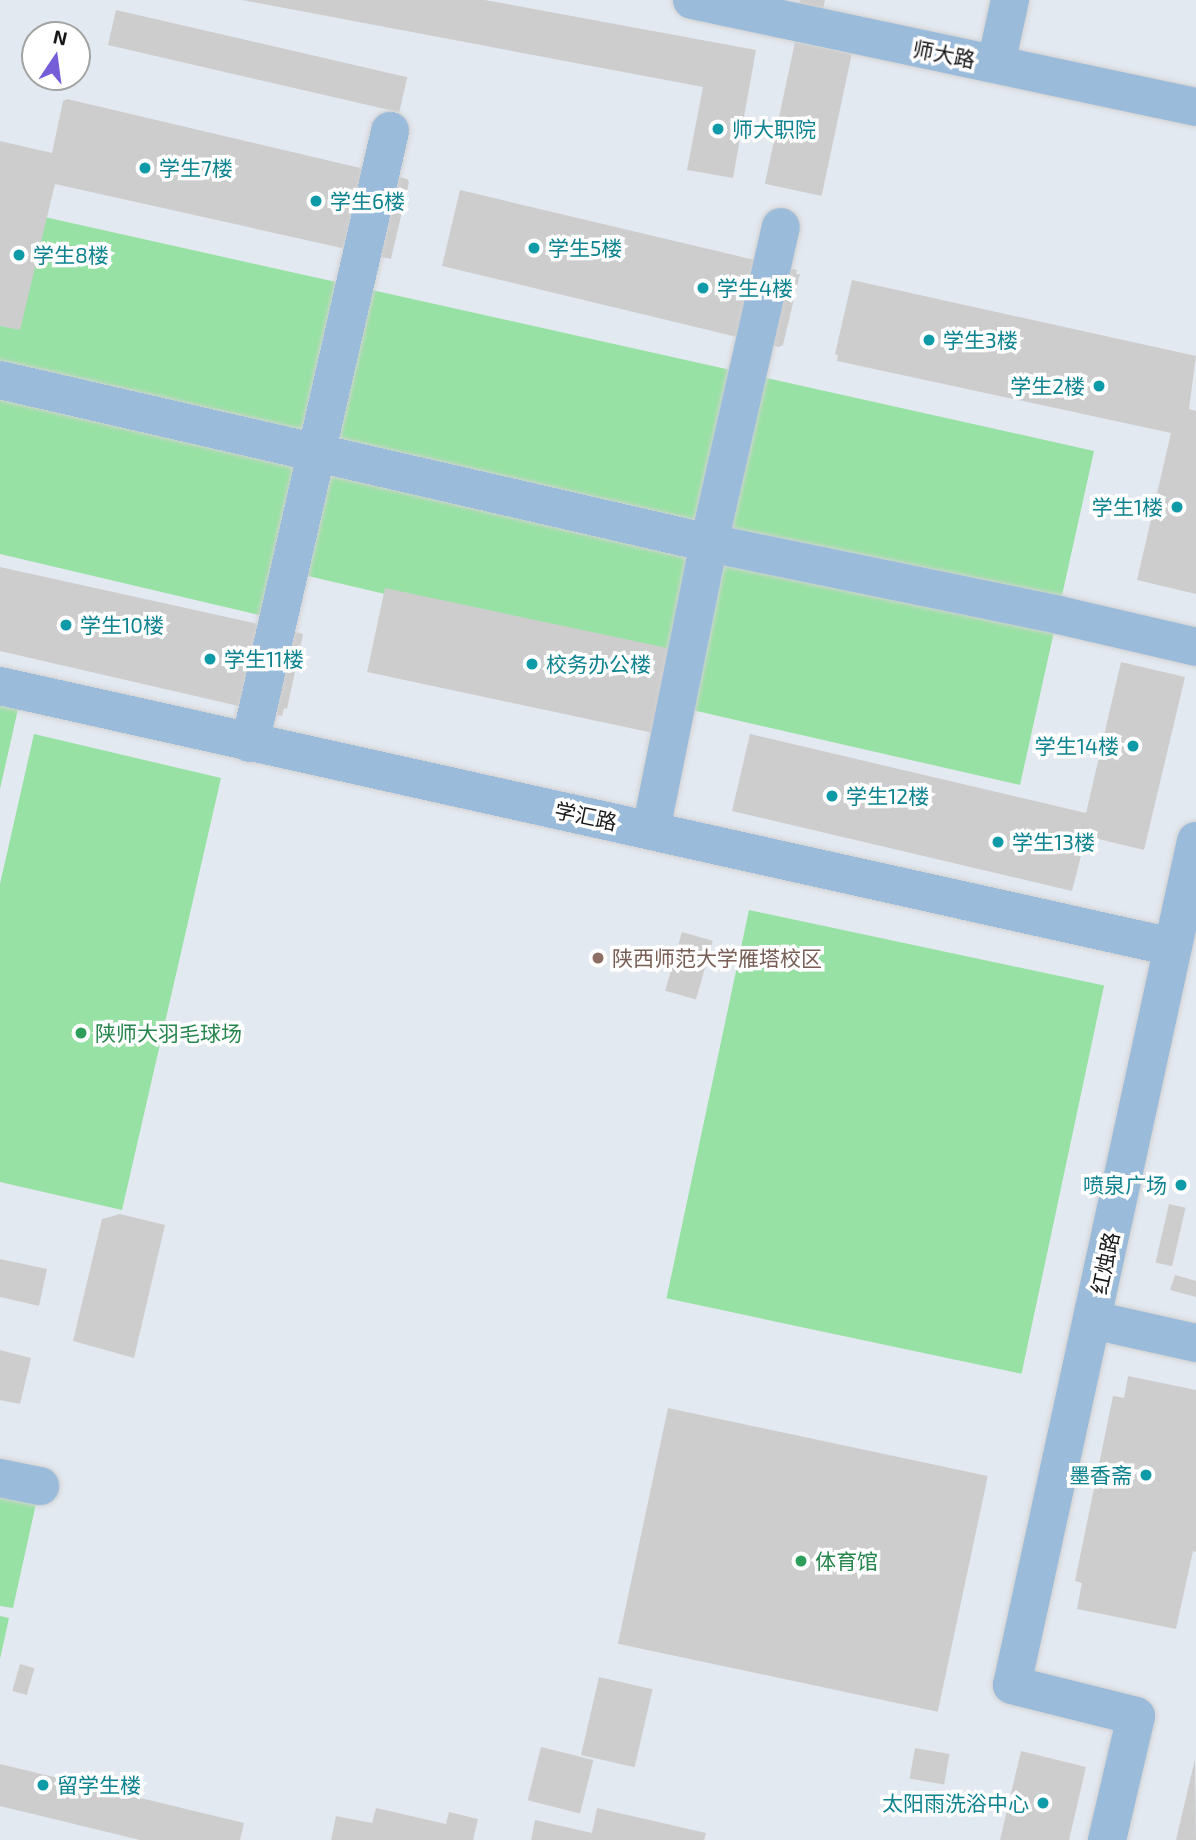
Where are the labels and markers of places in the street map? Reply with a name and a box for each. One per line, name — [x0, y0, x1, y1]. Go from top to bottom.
place label: 师大职院 — [732, 116, 816, 142]
marker: 师大职院 — [710, 121, 726, 137]
place label: 学生7楼 — [159, 155, 233, 181]
marker: 学生7楼 — [137, 160, 153, 176]
place label: 学生6楼 — [330, 188, 405, 214]
marker: 学生6楼 — [308, 193, 324, 209]
place label: 学生5楼 — [548, 235, 622, 261]
marker: 学生5楼 — [526, 240, 542, 256]
place label: 学生8楼 — [33, 242, 109, 268]
marker: 学生8楼 — [11, 247, 27, 263]
place label: 学生4楼 — [717, 275, 793, 301]
marker: 学生4楼 — [695, 280, 711, 296]
place label: 学生3楼 — [943, 327, 1018, 353]
marker: 学生3楼 — [921, 332, 937, 348]
place label: 学生2楼 — [1010, 373, 1085, 399]
marker: 学生2楼 — [1091, 378, 1107, 394]
place label: 学生1楼 — [1092, 494, 1163, 520]
marker: 学生1楼 — [1169, 499, 1185, 515]
place label: 学生10楼 — [80, 612, 164, 638]
marker: 学生10楼 — [58, 617, 74, 633]
place label: 学生11楼 — [224, 646, 304, 672]
marker: 学生11楼 — [202, 651, 218, 667]
place label: 校务办公楼 — [546, 651, 651, 677]
marker: 校务办公楼 — [524, 656, 540, 672]
place label: 学生14楼 — [1035, 733, 1119, 759]
marker: 学生14楼 — [1125, 738, 1141, 754]
place label: 学生12楼 — [846, 783, 929, 809]
marker: 学生12楼 — [824, 788, 840, 804]
place label: 学生13楼 — [1012, 829, 1095, 855]
marker: 学生13楼 — [990, 834, 1006, 850]
place label: 陕西师范大学雁塔校区 — [612, 945, 822, 971]
marker: 陕西师范大学雁塔校区 — [590, 950, 606, 966]
place label: 陕师大羽毛球场 — [95, 1020, 242, 1046]
marker: 陕师大羽毛球场 — [73, 1025, 89, 1041]
place label: 喷泉广场 — [1083, 1172, 1167, 1198]
marker: 喷泉广场 — [1173, 1177, 1189, 1193]
place label: 墨香斋 — [1069, 1462, 1132, 1488]
marker: 墨香斋 — [1138, 1467, 1154, 1483]
place label: 体育馆 — [815, 1548, 878, 1574]
marker: 体育馆 — [793, 1553, 809, 1569]
place label: 留学生楼 — [57, 1772, 141, 1798]
marker: 留学生楼 — [35, 1777, 51, 1793]
place label: 太阳雨洗浴中心 — [882, 1790, 1029, 1816]
marker: 太阳雨洗浴中心 — [1035, 1795, 1051, 1811]

